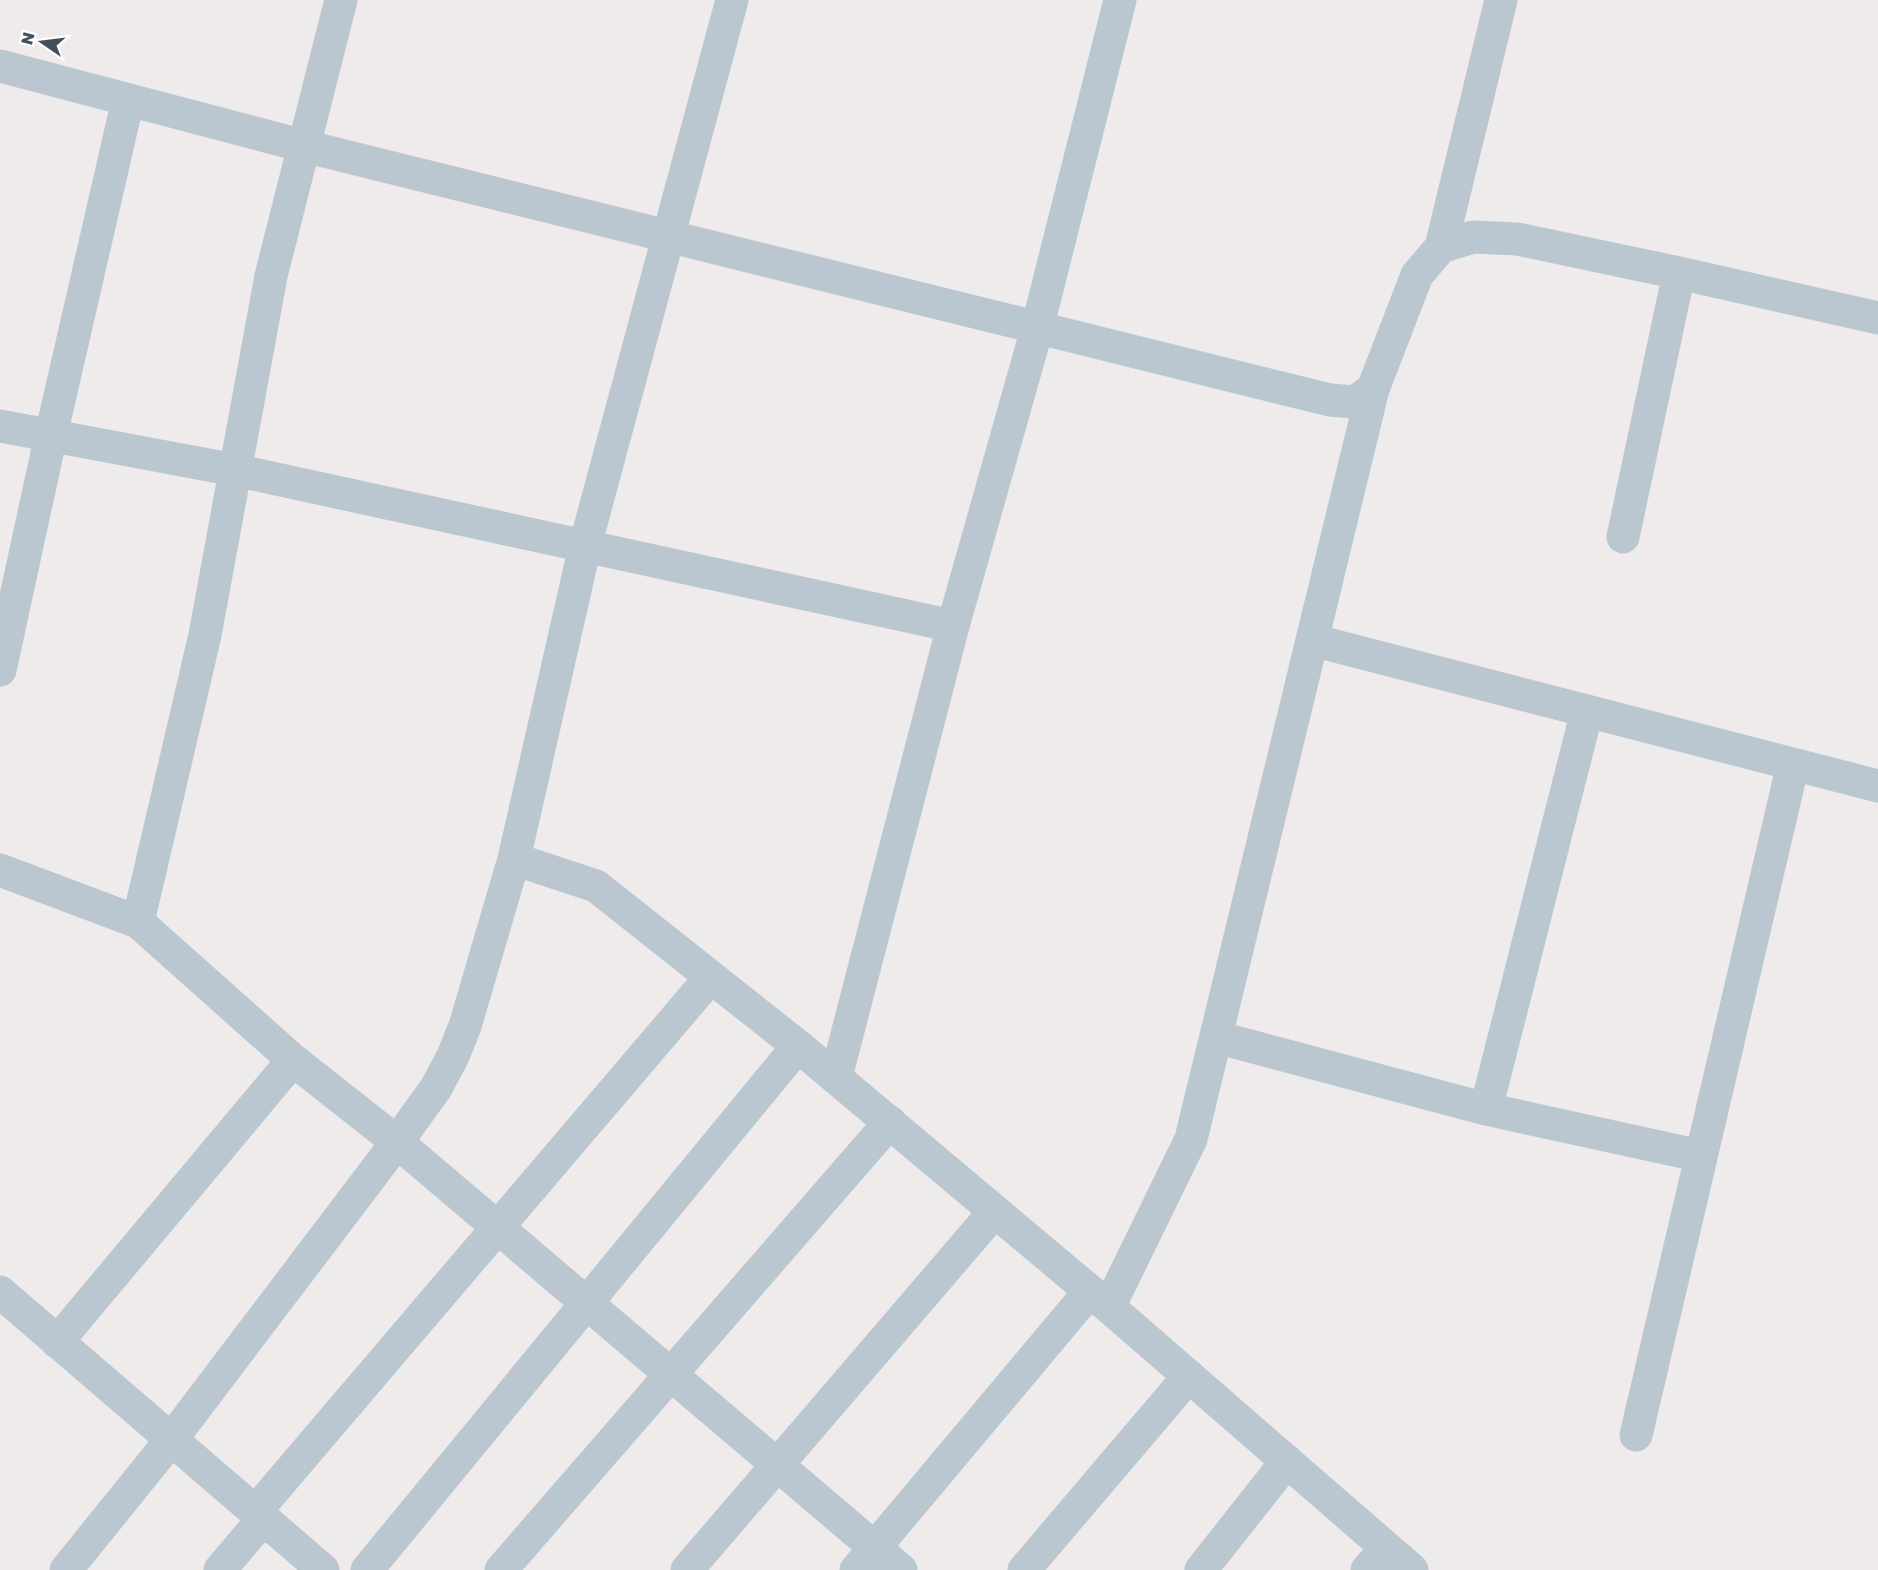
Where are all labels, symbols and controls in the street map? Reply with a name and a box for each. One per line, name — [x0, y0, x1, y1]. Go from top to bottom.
north arrow — [12, 12, 72, 72]
text: N — [16, 30, 39, 47]

